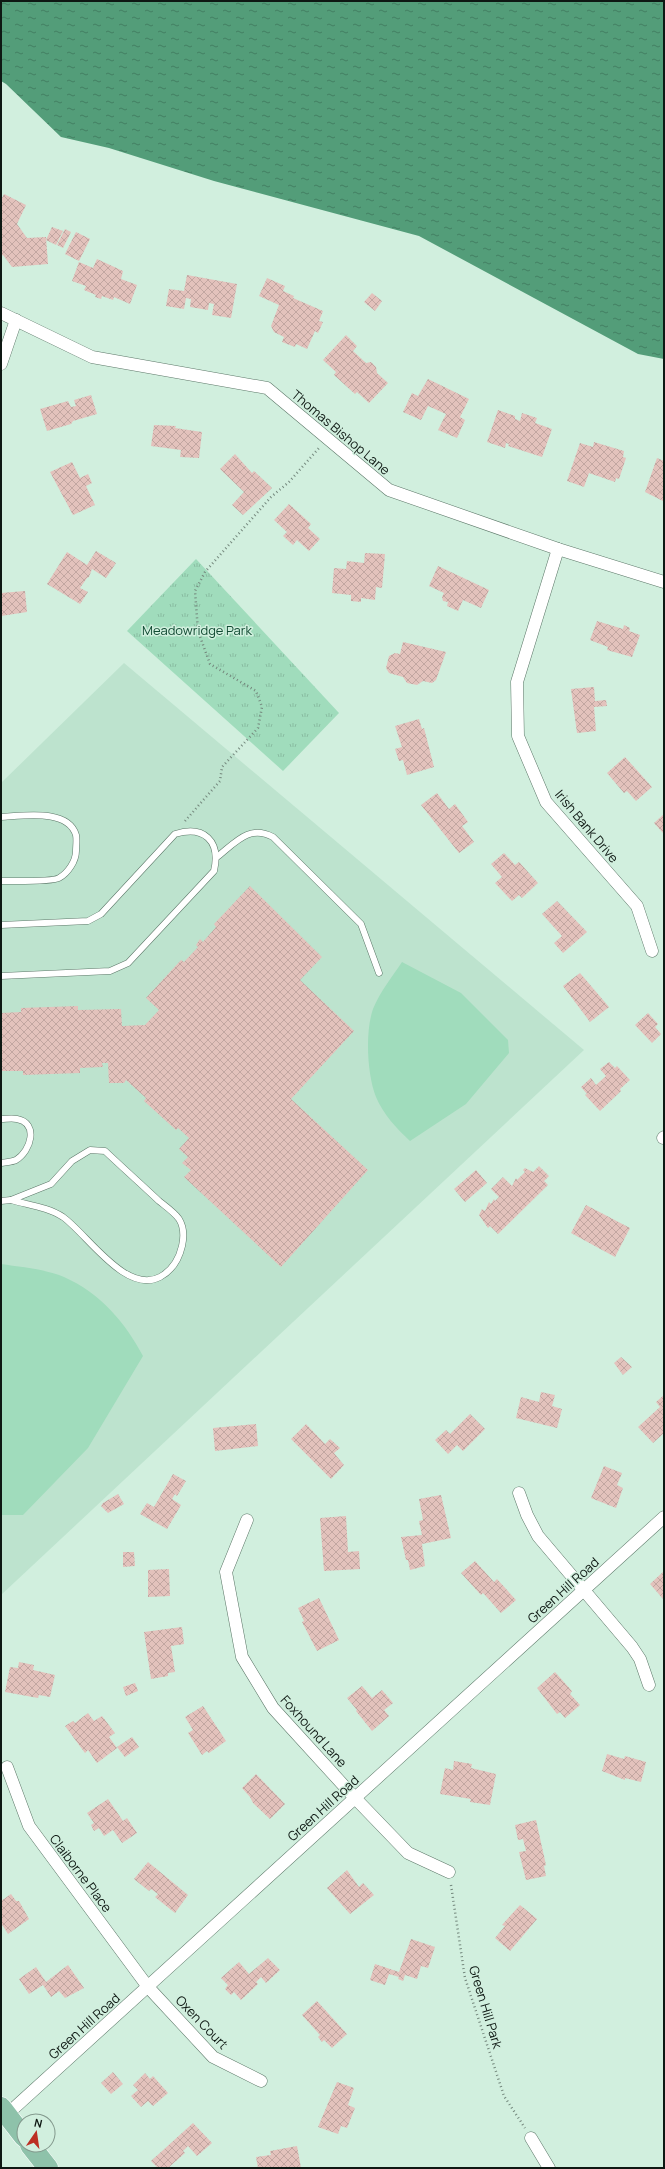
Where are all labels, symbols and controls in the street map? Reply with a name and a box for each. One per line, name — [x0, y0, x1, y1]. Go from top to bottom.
street label: Thomas Bishop Lane — [288, 385, 394, 479]
park label: Meadowridge Park — [142, 621, 253, 639]
street label: Irish Bank Drive — [551, 786, 623, 867]
street label: Green Hill Road — [523, 1553, 603, 1627]
street label: Foxhound Lane — [277, 1691, 351, 1771]
street label: Green Hill Road — [283, 1771, 363, 1845]
street label: Claiborne Place — [46, 1830, 116, 1916]
street label: Green Hill Park — [465, 1963, 507, 2051]
street label: Green Hill Road — [44, 1989, 124, 2063]
street label: Oxen Court — [172, 1991, 232, 2053]
north arrow — [16, 2113, 56, 2153]
text: N — [33, 2115, 44, 2131]

